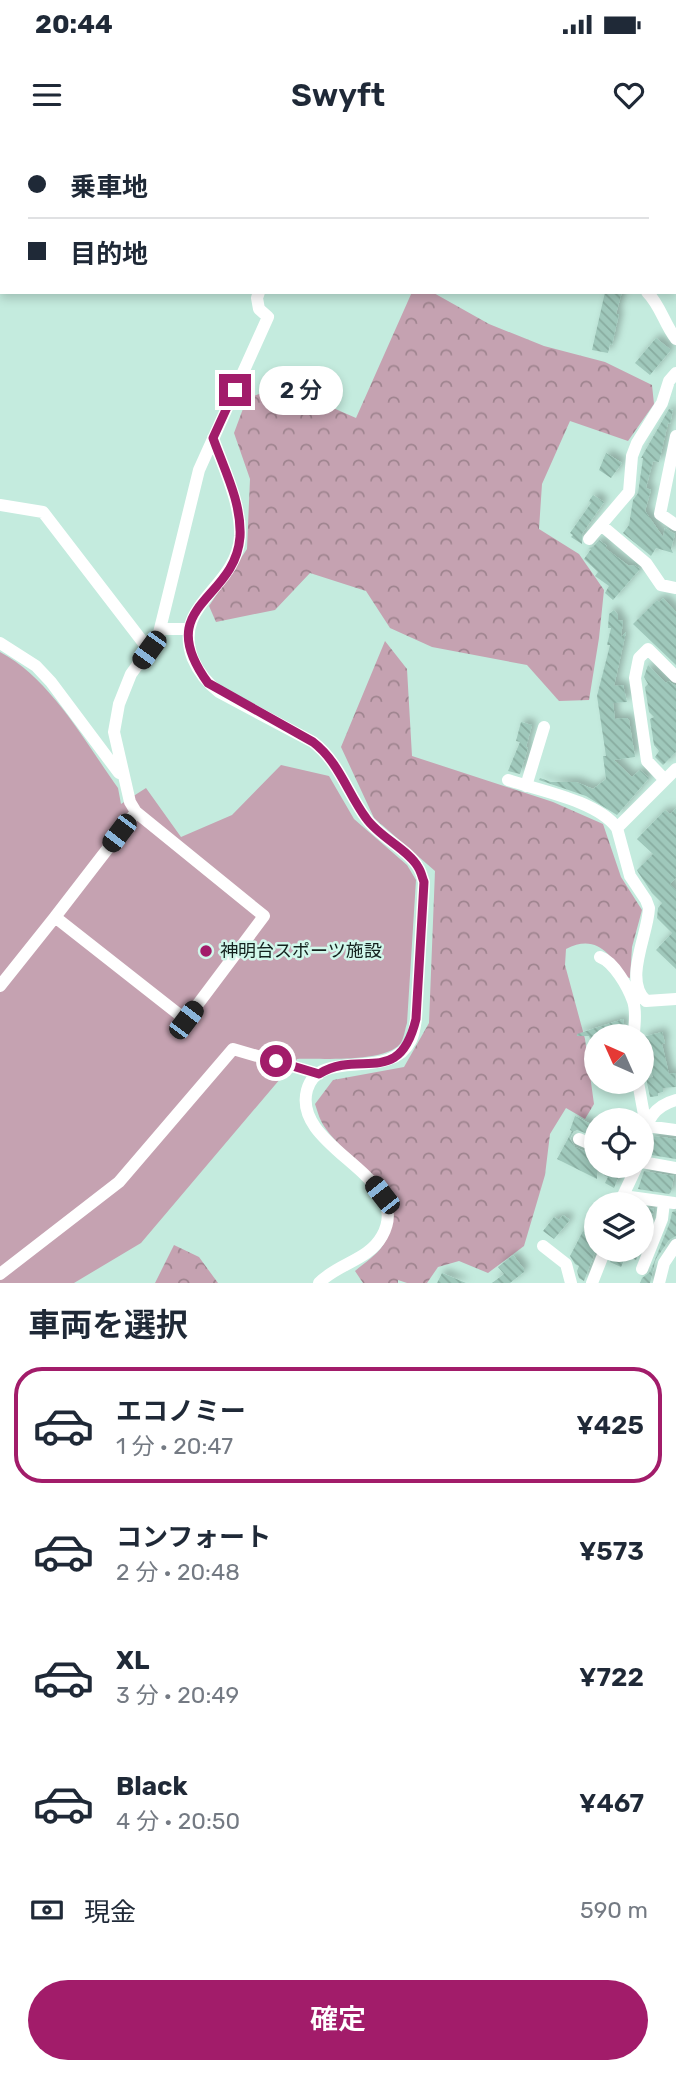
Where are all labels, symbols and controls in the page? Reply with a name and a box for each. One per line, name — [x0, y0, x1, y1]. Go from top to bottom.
text: 20:44 — [35, 9, 113, 40]
icon: menu — [28, 76, 66, 114]
text: Swyft — [291, 76, 385, 114]
icon: heart — [610, 76, 648, 114]
text: 乗車地 — [70, 172, 148, 203]
text: 目的地 — [70, 239, 148, 270]
callout: 2 分 — [260, 366, 344, 414]
route end — [219, 374, 251, 406]
text: 2 分 — [280, 376, 322, 404]
car — [129, 627, 170, 673]
car — [98, 810, 141, 856]
place label: 神明台スポーツ施設 — [220, 940, 382, 962]
marker: 神明台スポーツ施設 — [198, 943, 214, 959]
car — [165, 997, 208, 1043]
north arrow — [584, 1024, 654, 1094]
map controls — [584, 1024, 654, 1262]
route start — [260, 1045, 292, 1077]
button: locate — [584, 1108, 654, 1178]
car — [361, 1172, 404, 1218]
button: layers — [584, 1192, 654, 1262]
text: 車両を選択 — [28, 1306, 188, 1344]
icon: car — [32, 1394, 95, 1457]
text: エコノミー — [116, 1396, 246, 1427]
text: ¥425 — [576, 1410, 644, 1441]
text: 1 分 · 20:47 — [116, 1432, 233, 1460]
icon: car — [32, 1520, 95, 1583]
text: コンフォート — [116, 1522, 271, 1553]
text: ¥573 — [579, 1536, 644, 1567]
text: 2 分 · 20:48 — [116, 1558, 240, 1586]
text: XL — [116, 1645, 149, 1676]
icon: car — [32, 1646, 95, 1709]
text: ¥722 — [579, 1662, 644, 1693]
text: 3 分 · 20:49 — [116, 1681, 239, 1709]
text: Black — [116, 1771, 188, 1802]
icon: car — [32, 1772, 95, 1835]
text: ¥467 — [579, 1788, 644, 1819]
text: 4 分 · 20:50 — [116, 1807, 240, 1835]
icon: cash — [28, 1891, 66, 1929]
text: 590 m — [580, 1896, 648, 1924]
text: 現金 — [84, 1897, 136, 1928]
button: 確定 — [28, 1980, 648, 2060]

